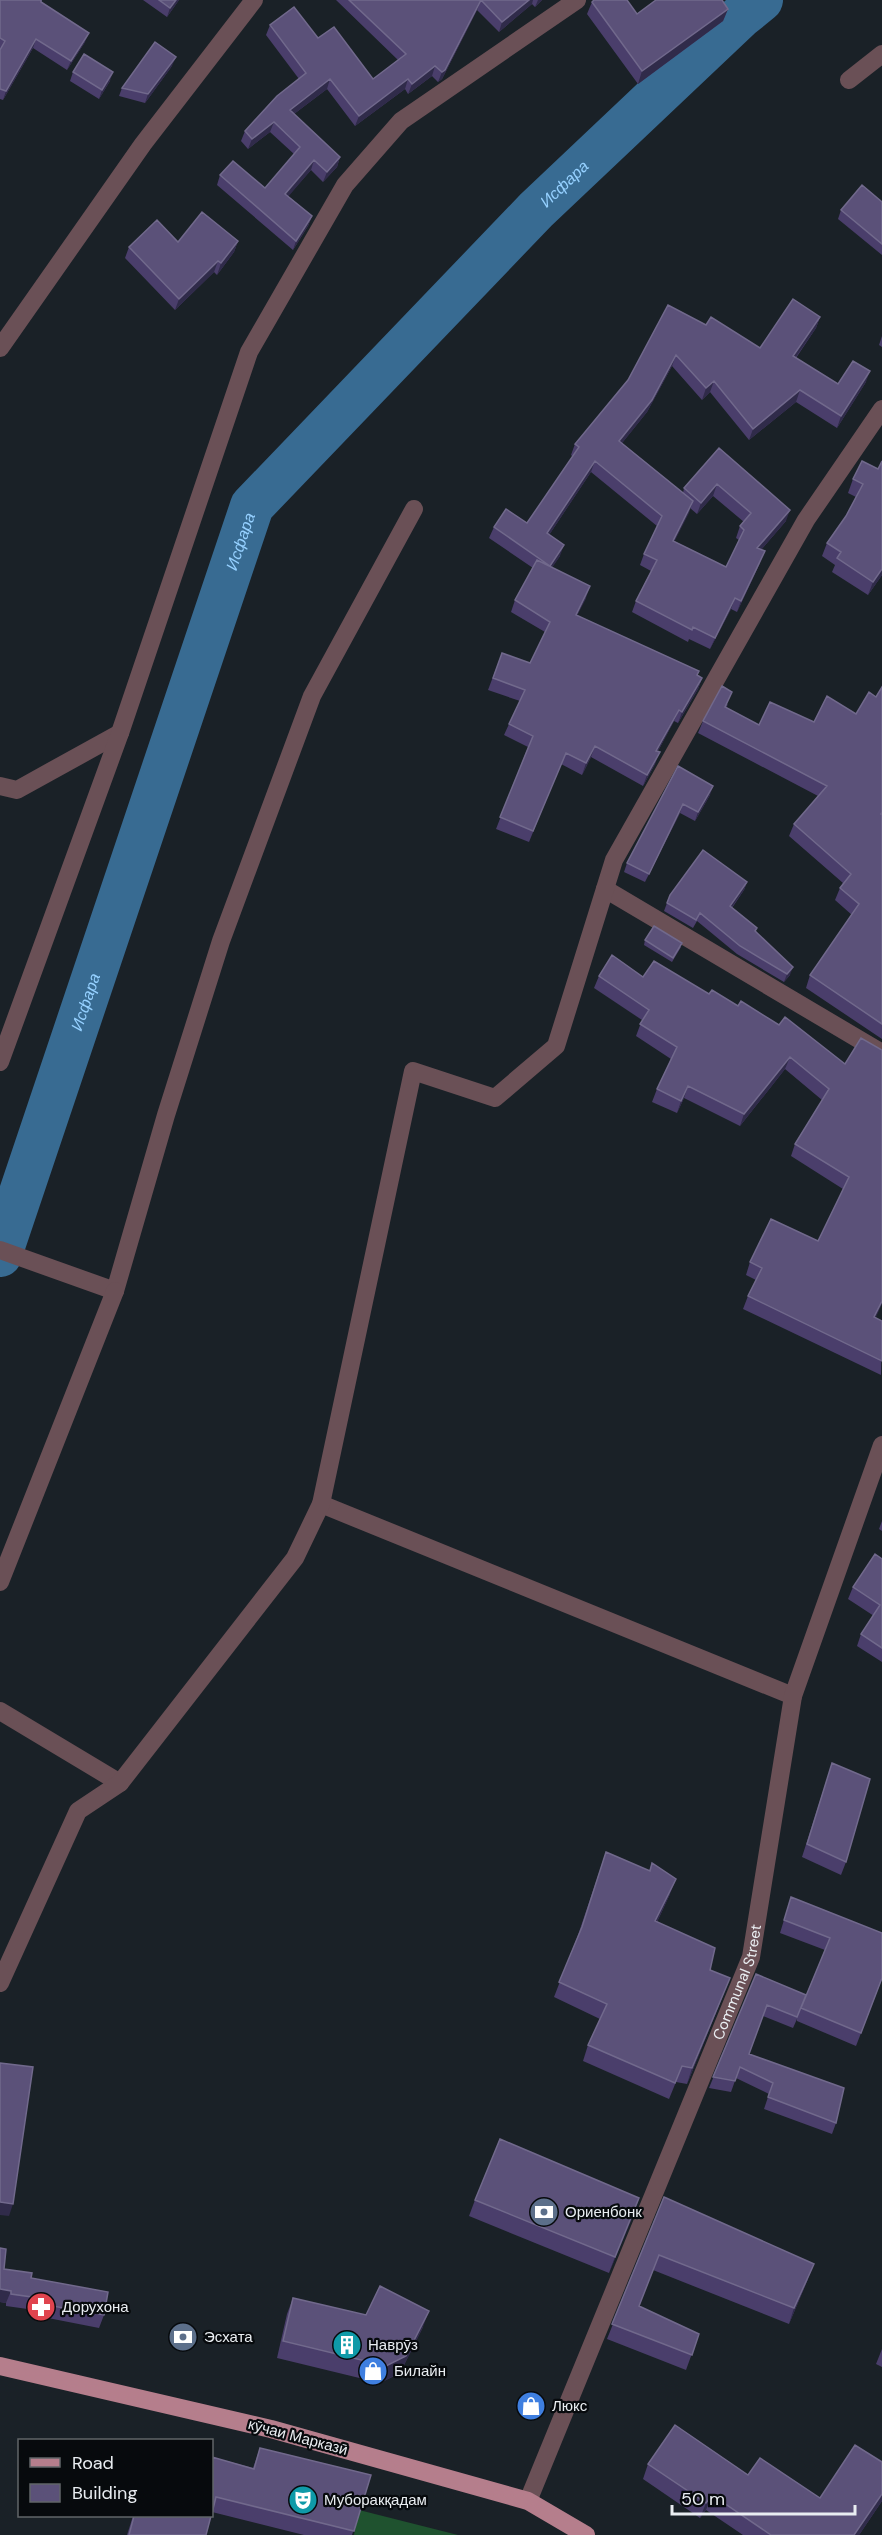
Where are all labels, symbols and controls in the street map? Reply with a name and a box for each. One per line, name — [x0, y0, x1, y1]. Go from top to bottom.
water label: Исфара — [535, 156, 593, 212]
water label: Исфара — [221, 510, 260, 573]
water label: Исфара — [66, 970, 105, 1034]
street label: Communal Street — [708, 1923, 766, 2043]
bank icon: Ориенбонк — [528, 2196, 560, 2228]
place label: Ориенбонк — [565, 2202, 642, 2222]
pharmacy icon: Дорухона — [25, 2291, 57, 2323]
place label: Дорухона — [62, 2297, 129, 2317]
bank icon: Эсхата — [167, 2321, 199, 2353]
place label: Эсхата — [204, 2327, 253, 2347]
building icon: Наврӯз — [331, 2329, 363, 2361]
place label: Наврӯз — [368, 2335, 418, 2355]
shop icon: Билайн — [357, 2355, 389, 2387]
place label: Билайн — [394, 2361, 446, 2381]
shop icon: Люкс — [515, 2390, 547, 2422]
place label: Люкс — [552, 2396, 588, 2416]
street label: кӯчаи Марказӣ — [246, 2414, 350, 2460]
legend — [18, 2439, 213, 2517]
text: Road — [72, 2451, 114, 2475]
scale bar — [672, 2478, 855, 2516]
text: Building — [72, 2481, 137, 2505]
theatre icon: Муборакқадам — [287, 2484, 319, 2516]
text: 50 m — [681, 2487, 725, 2511]
place label: Муборакқадам — [324, 2490, 427, 2510]

